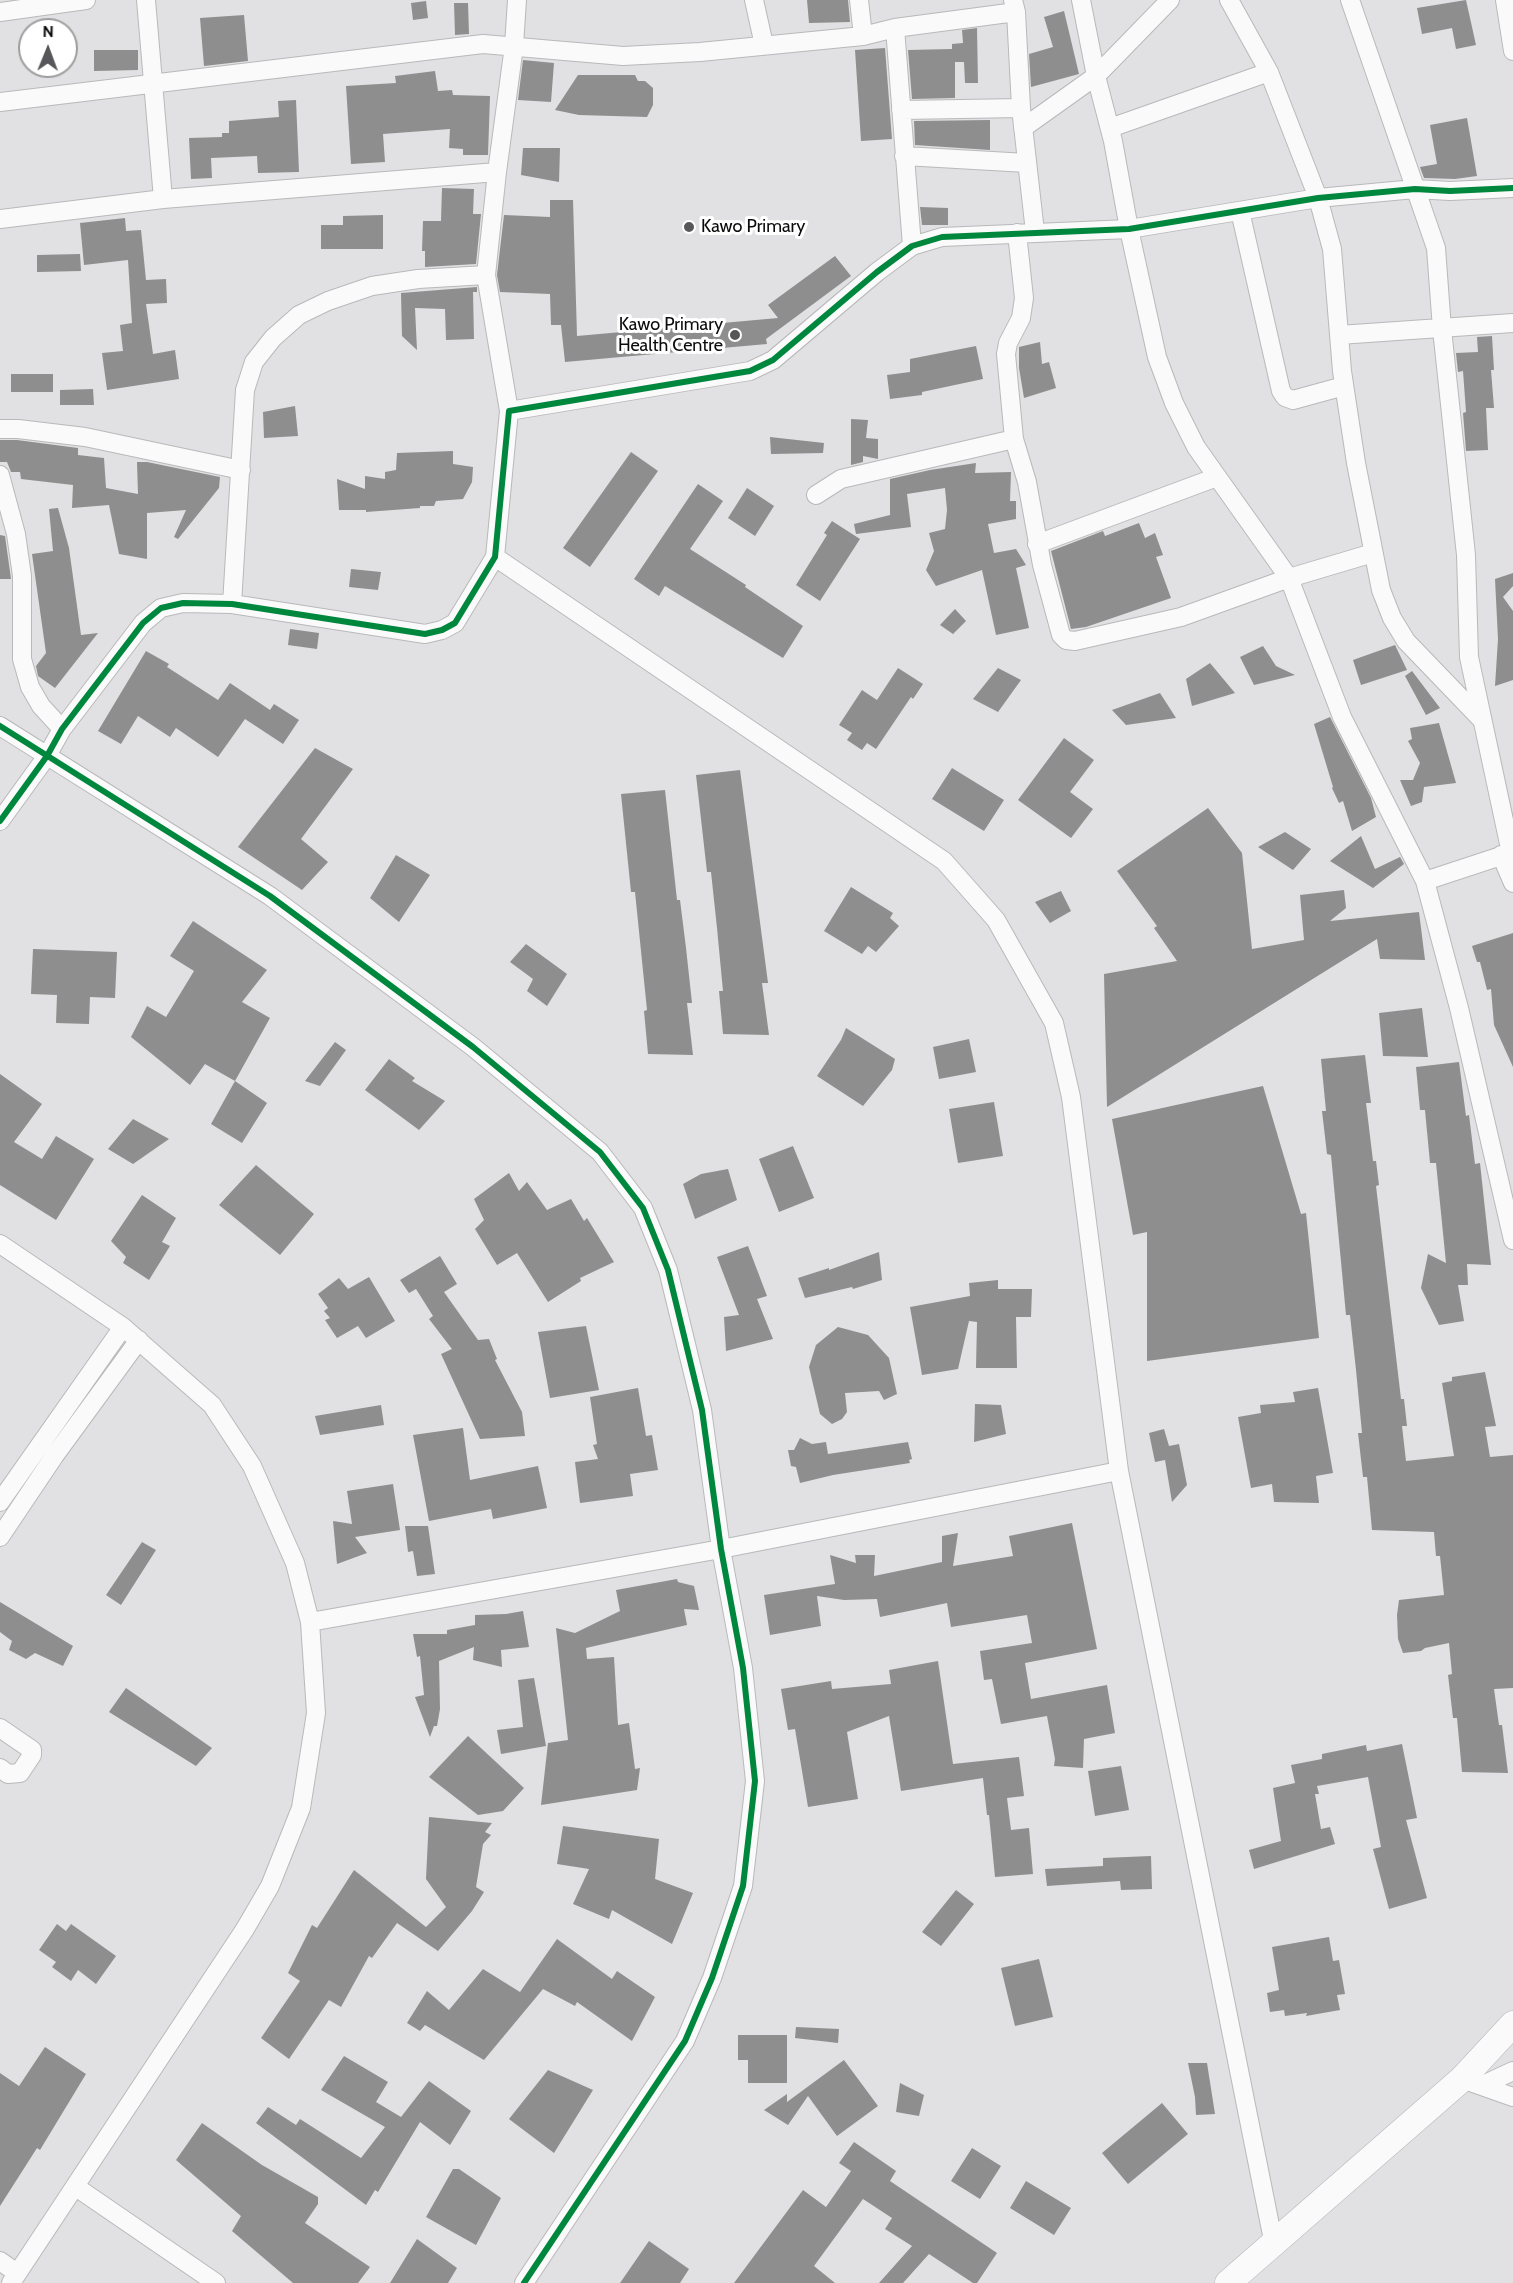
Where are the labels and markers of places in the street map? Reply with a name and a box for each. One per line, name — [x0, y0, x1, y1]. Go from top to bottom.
place label: Kawo Primary — [701, 216, 805, 238]
marker: Kawo Primary — [682, 220, 696, 234]
place label: Kawo Primary Health Centre — [618, 314, 723, 356]
marker: Kawo Primary Health Centre — [728, 328, 742, 342]

